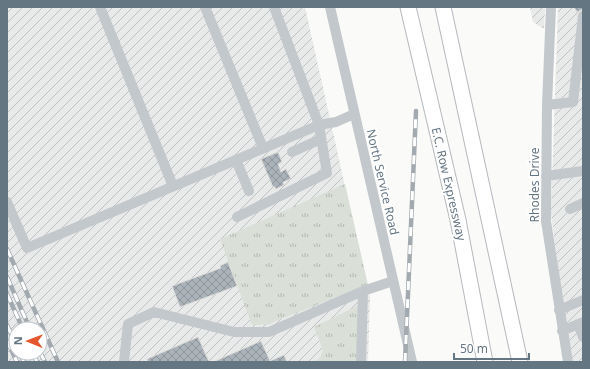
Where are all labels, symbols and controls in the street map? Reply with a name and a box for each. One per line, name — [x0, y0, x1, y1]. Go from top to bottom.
street label: E.C. Row Expressway — [428, 126, 471, 243]
street label: North Service Road — [363, 127, 403, 237]
street label: Rhodes Drive — [526, 147, 543, 222]
north arrow — [8, 321, 48, 361]
scale bar — [454, 335, 529, 361]
text: N — [10, 336, 25, 345]
text: 50 m — [460, 340, 488, 357]

